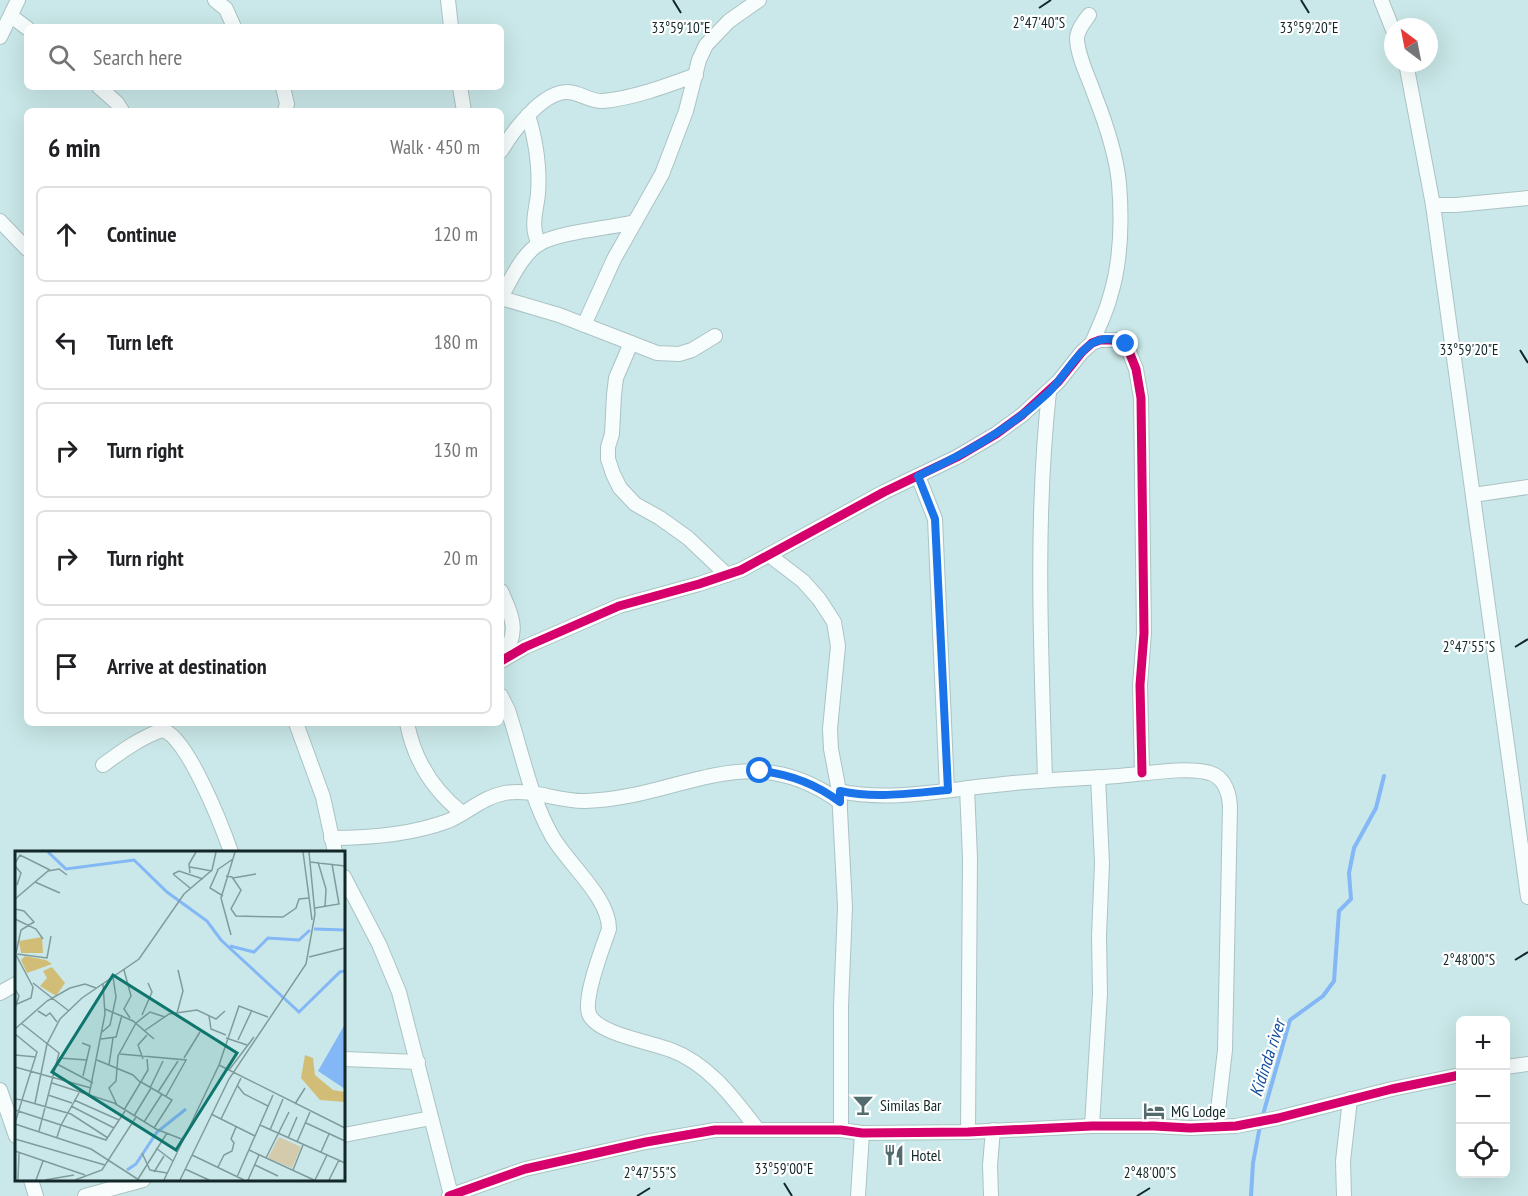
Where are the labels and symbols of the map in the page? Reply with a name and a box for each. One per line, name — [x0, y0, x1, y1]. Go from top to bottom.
text: 2°47'40"S — [1013, 13, 1065, 32]
text: 33°59'10"E — [651, 18, 711, 37]
text: 33°59'20"E — [1279, 18, 1339, 37]
north arrow — [1384, 18, 1438, 72]
route end — [1112, 330, 1138, 356]
text: 33°59'20"E — [1439, 340, 1499, 359]
text: 2°47'55"S — [1443, 637, 1495, 656]
route start — [746, 757, 772, 783]
inset map — [15, 851, 345, 1181]
text: 2°48'00"S — [1443, 950, 1495, 969]
water label: Kidinda river — [1244, 1014, 1291, 1099]
bar icon: Similas Bar — [851, 1093, 875, 1117]
place label: Similas Bar — [880, 1095, 942, 1115]
hotel icon: MG Lodge — [1142, 1099, 1166, 1123]
place label: MG Lodge — [1171, 1101, 1226, 1121]
restaurant icon: Hotel — [882, 1143, 906, 1167]
place label: Hotel — [911, 1145, 941, 1165]
text: 33°59'00"E — [754, 1159, 814, 1178]
text: 2°47'55"S — [624, 1163, 676, 1182]
text: 2°48'00"S — [1124, 1163, 1176, 1182]

